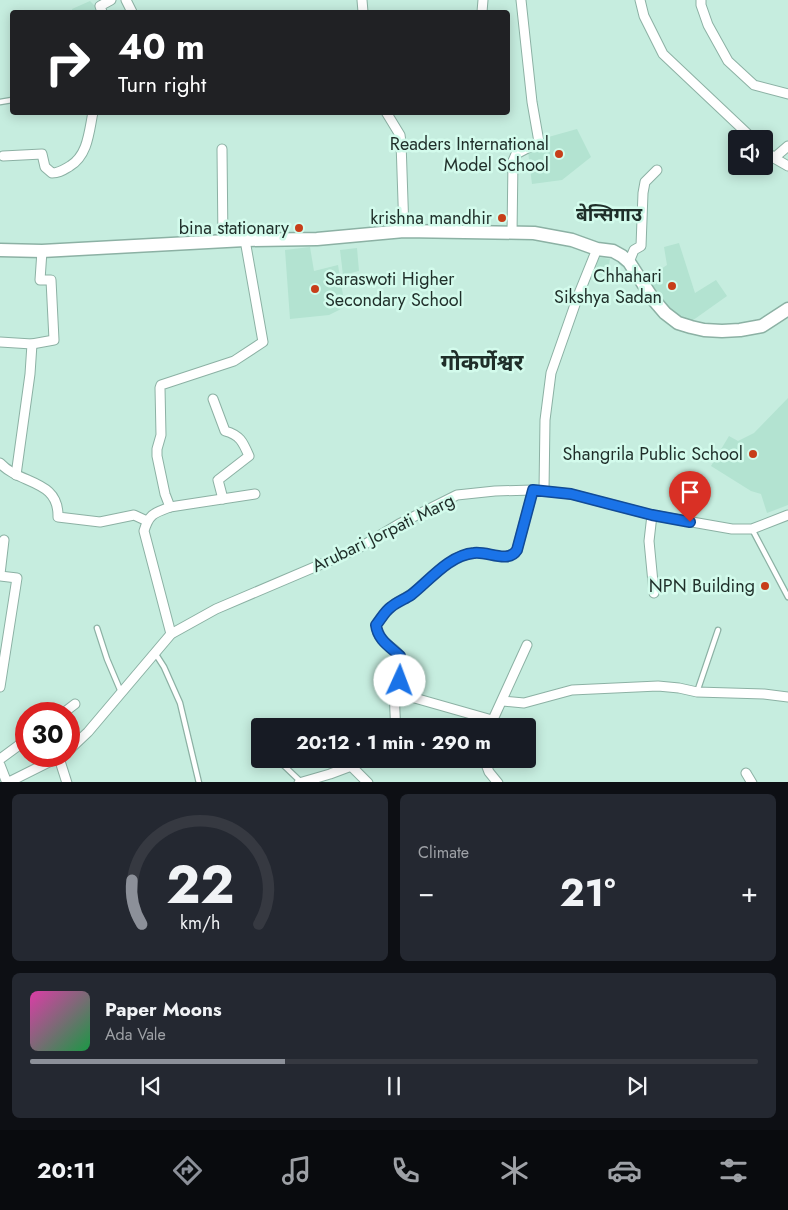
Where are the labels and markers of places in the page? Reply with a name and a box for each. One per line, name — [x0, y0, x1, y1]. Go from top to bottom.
place label: Readers International Model School — [390, 131, 549, 178]
marker: Readers International Model School — [553, 148, 565, 160]
place label: krishna mandhir — [370, 205, 493, 231]
marker: krishna mandhir — [496, 212, 508, 224]
place label: bina stationary — [179, 215, 289, 241]
marker: bina stationary — [293, 222, 305, 234]
place label: Chhahari Sikshya Sadan — [554, 263, 662, 310]
place label: Saraswoti Higher Secondary School — [325, 266, 463, 313]
marker: Chhahari Sikshya Sadan — [666, 280, 678, 292]
marker: Saraswoti Higher Secondary School — [309, 283, 321, 295]
place label: Shangrila Public School — [563, 441, 743, 467]
marker: Shangrila Public School — [747, 448, 759, 460]
pin — [669, 471, 711, 522]
place label: NPN Building — [649, 573, 755, 599]
marker: NPN Building — [759, 580, 771, 592]

